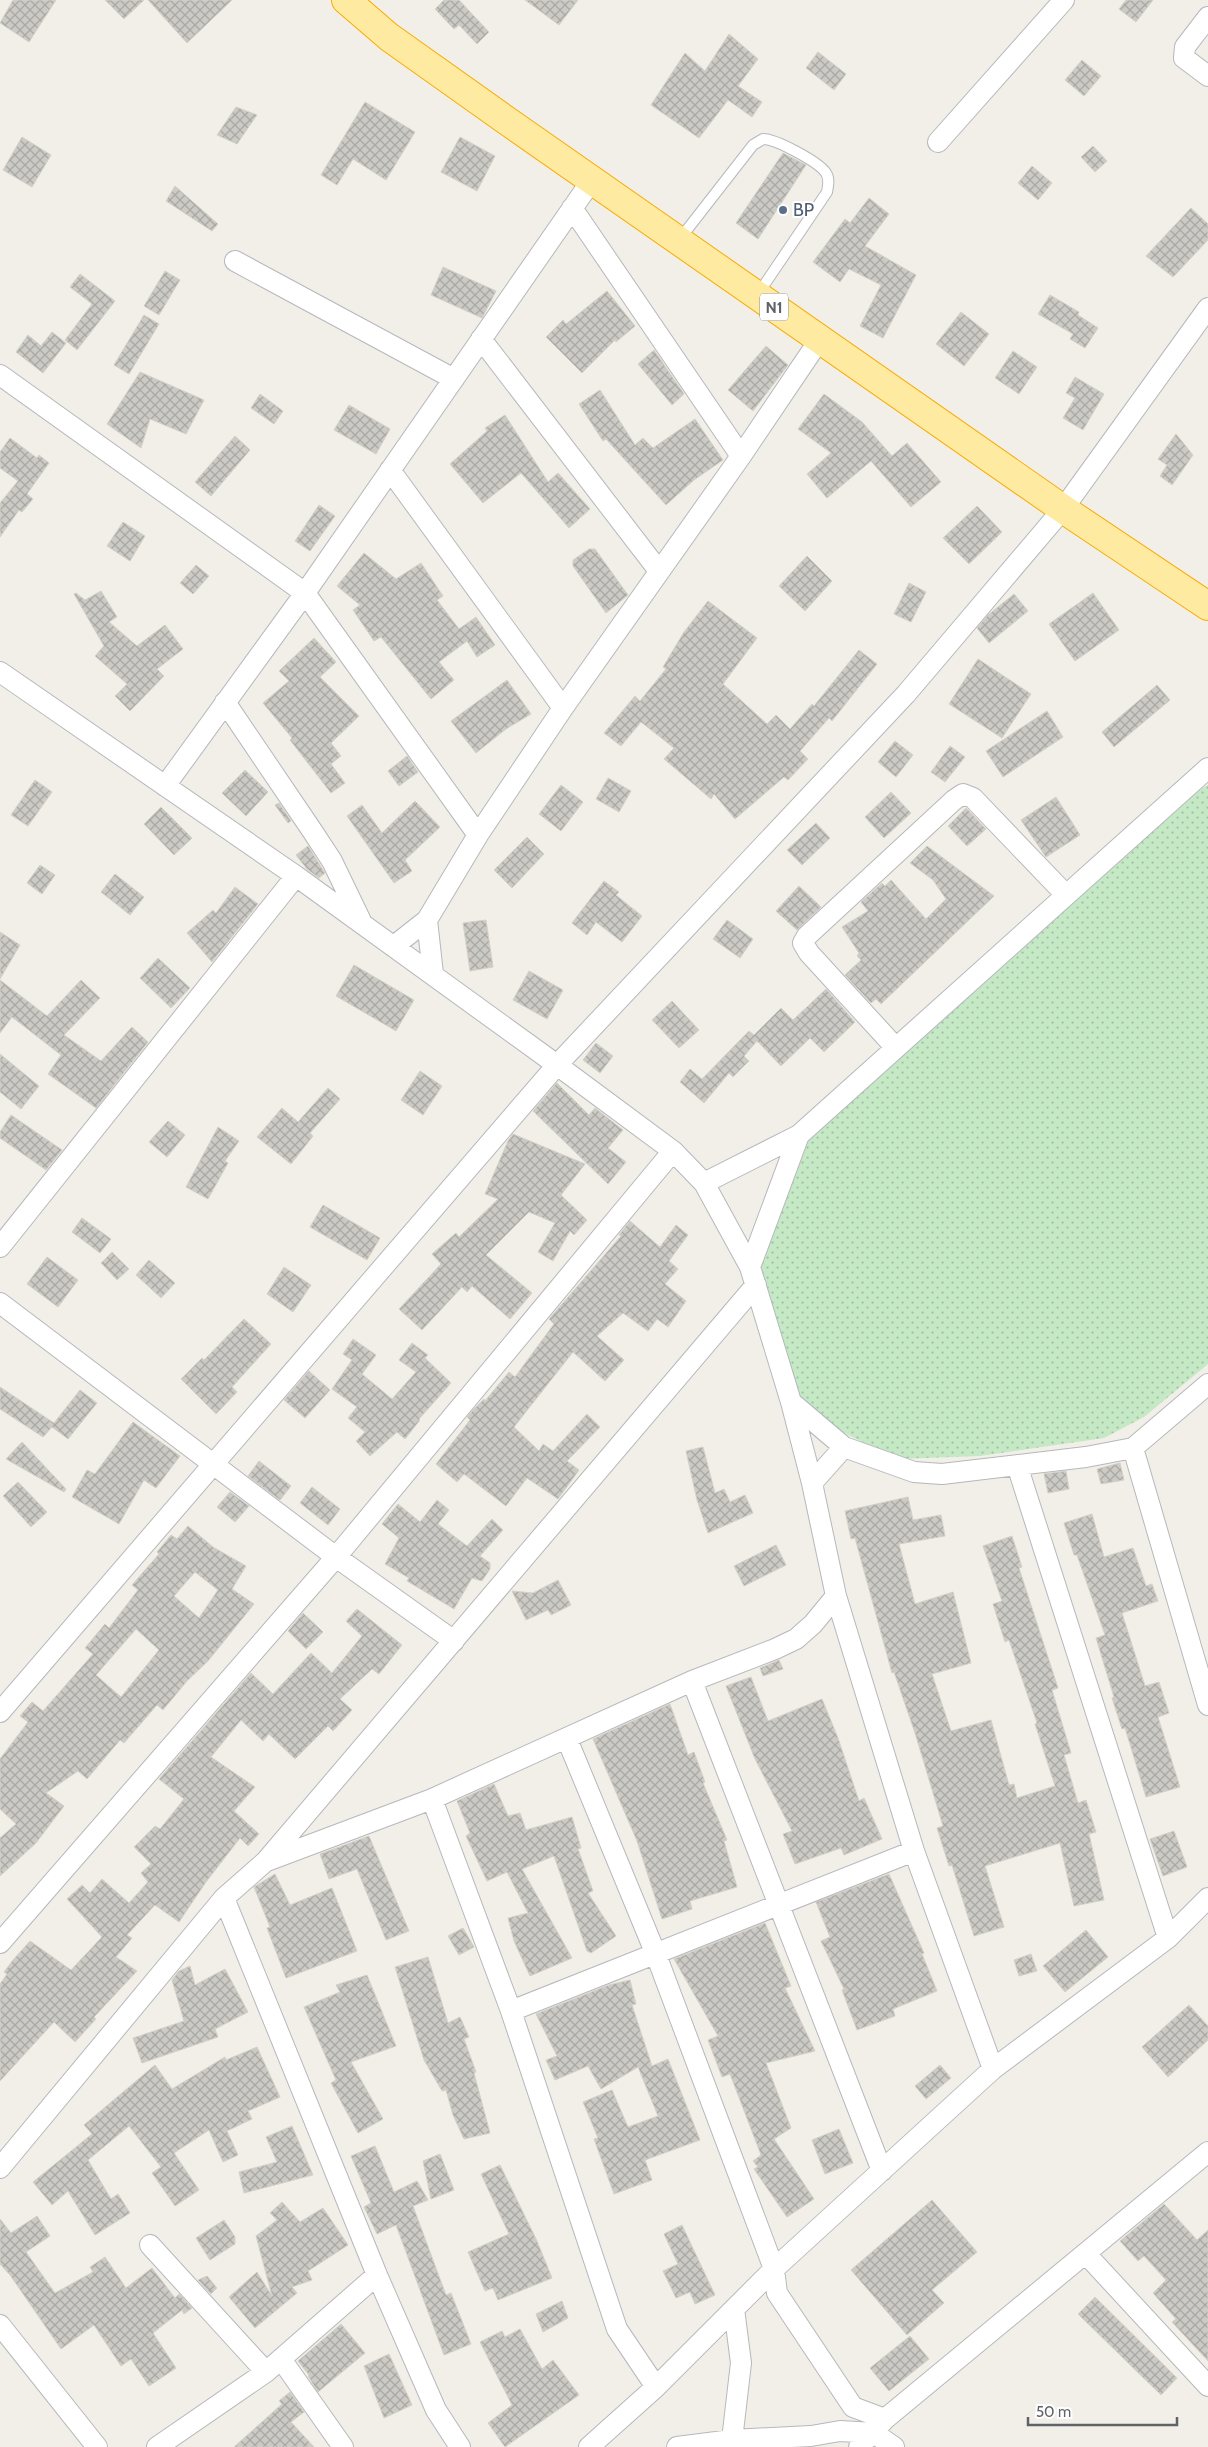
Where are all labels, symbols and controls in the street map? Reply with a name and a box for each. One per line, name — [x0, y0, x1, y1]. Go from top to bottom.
place label: BP — [793, 199, 814, 221]
marker: BP — [777, 204, 789, 216]
road number: N1 — [760, 294, 788, 320]
scale bar — [1028, 2394, 1177, 2426]
text: 50 m — [1036, 2403, 1071, 2421]

